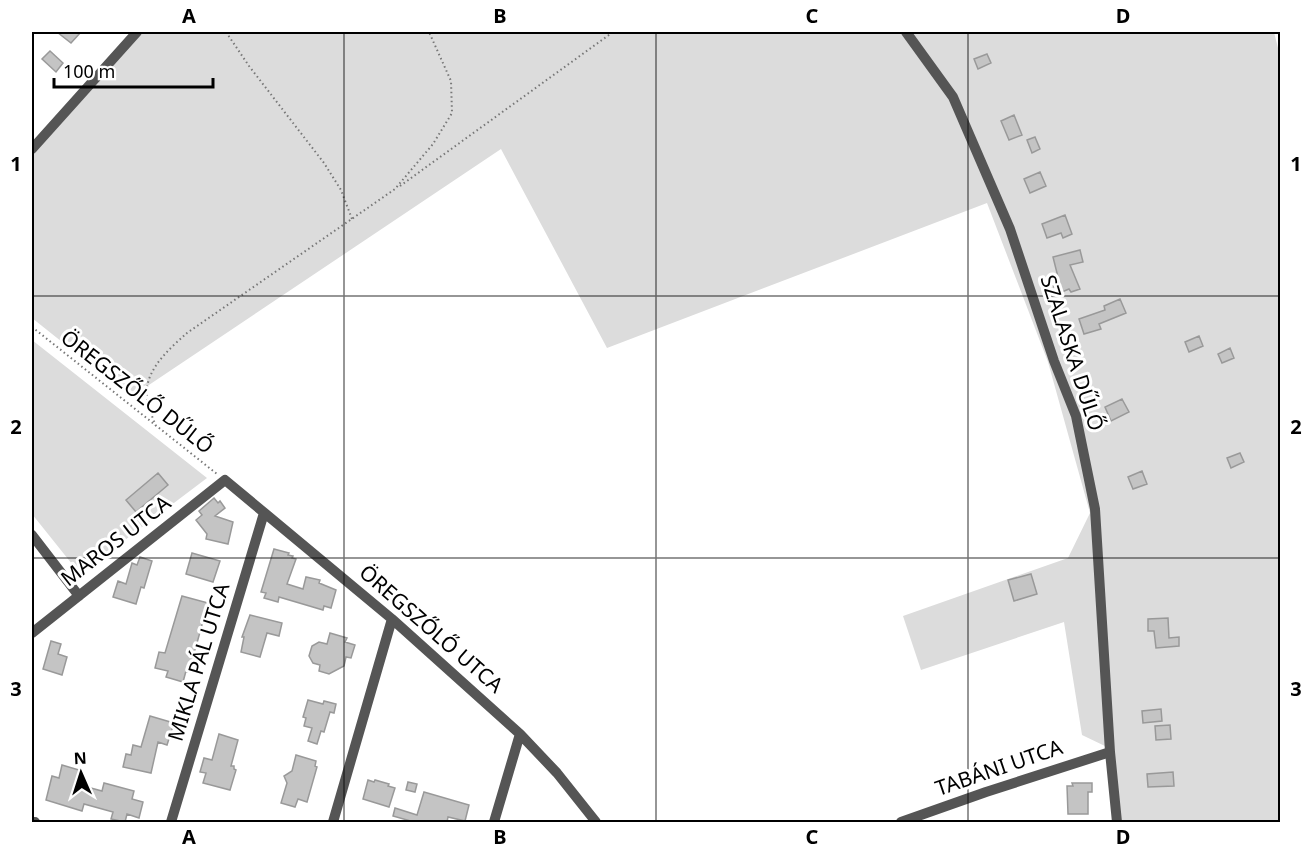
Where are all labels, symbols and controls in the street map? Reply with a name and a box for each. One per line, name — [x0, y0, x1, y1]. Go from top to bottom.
text: A — [182, 2, 196, 29]
text: B — [493, 2, 507, 29]
text: C — [806, 2, 819, 29]
text: D — [1116, 2, 1130, 29]
scale bar — [54, 51, 213, 89]
text: 100 m — [63, 59, 115, 83]
text: 1 — [10, 150, 22, 177]
text: 1 — [1290, 150, 1302, 177]
street label: SZALASKA DŰLŐ — [1035, 271, 1111, 434]
street label: ÖREGSZŐLŐ DŰLŐ — [56, 323, 220, 460]
text: 2 — [10, 413, 22, 440]
text: 2 — [1290, 413, 1302, 440]
street label: MAROS UTCA — [55, 488, 177, 592]
street label: ÖREGSZŐLŐ UTCA — [354, 558, 510, 699]
street label: MIKLA PÁL UTCA — [161, 579, 236, 744]
text: 3 — [10, 675, 22, 702]
text: 3 — [1290, 675, 1302, 702]
street label: TABÁNI UTCA — [931, 732, 1066, 802]
north arrow — [51, 743, 111, 803]
text: N — [73, 747, 87, 769]
text: A — [182, 823, 196, 850]
text: B — [493, 823, 507, 850]
text: C — [806, 823, 819, 850]
text: D — [1116, 823, 1130, 850]

